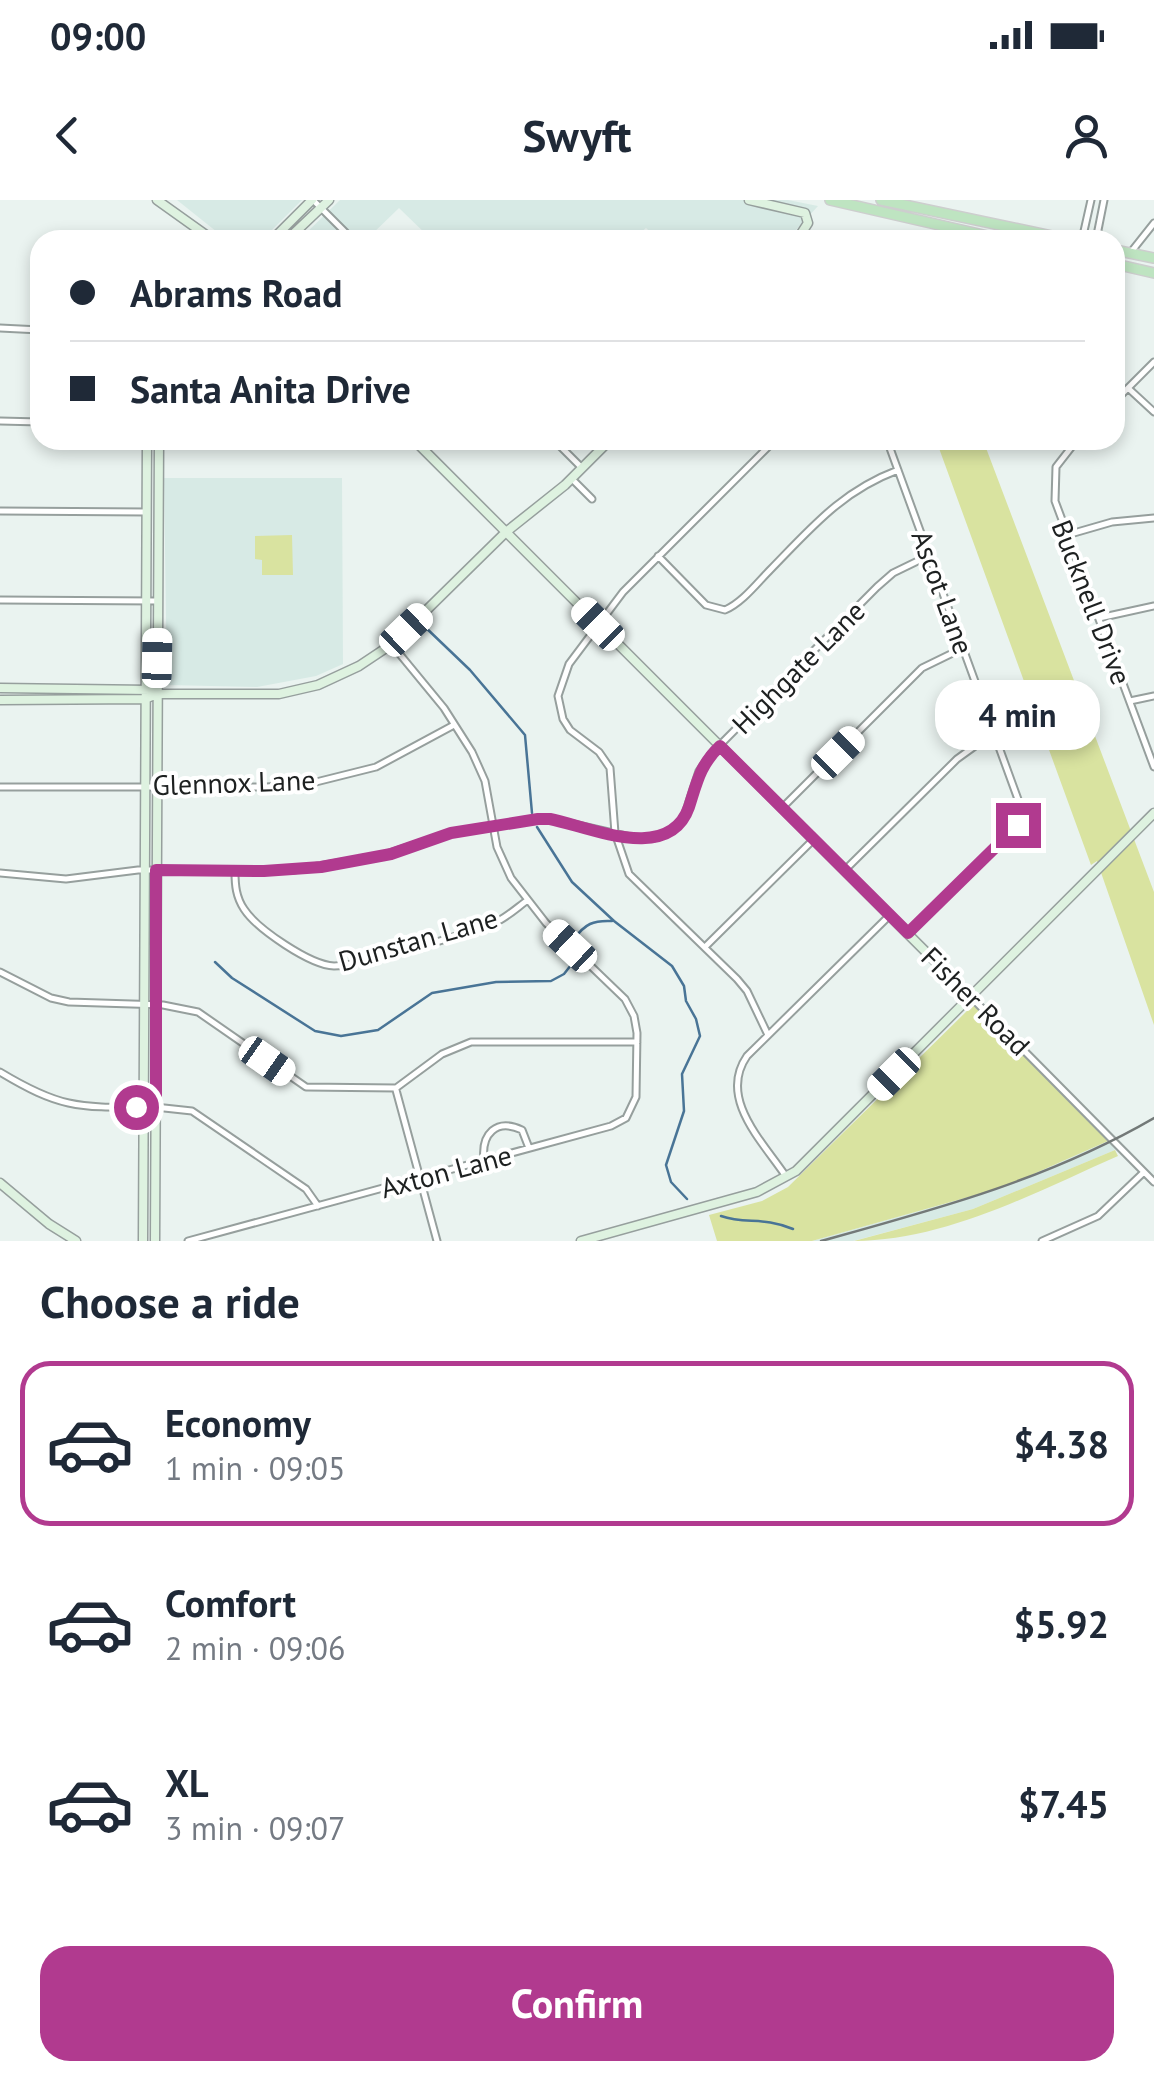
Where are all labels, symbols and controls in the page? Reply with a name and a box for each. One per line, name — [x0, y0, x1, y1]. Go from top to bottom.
text: 09:00 — [50, 11, 146, 60]
text: Swyft — [522, 106, 632, 164]
icon: back — [40, 108, 95, 163]
icon: person — [1059, 108, 1114, 163]
text: Abrams Road — [130, 268, 343, 317]
text: Santa Anita Drive — [130, 364, 411, 413]
street label: Bucknell Drive — [1044, 514, 1140, 690]
street label: Ascot Lane — [903, 525, 983, 659]
car — [566, 592, 630, 656]
street label: Highgate Lane — [723, 592, 873, 742]
car — [374, 598, 438, 662]
car — [141, 628, 173, 688]
callout: 4 min — [936, 680, 1100, 750]
text: 4 min — [978, 694, 1057, 736]
car — [806, 721, 870, 785]
street label: Glennox Lane — [152, 761, 316, 803]
route end — [996, 803, 1041, 848]
street label: Dunstan Lane — [334, 899, 502, 979]
car — [538, 915, 602, 977]
street label: Fisher Road — [914, 939, 1038, 1063]
car — [234, 1032, 300, 1090]
car — [862, 1042, 926, 1106]
route start — [114, 1085, 159, 1130]
street label: Axton Lane — [376, 1136, 516, 1206]
text: Choose a ride — [40, 1272, 300, 1330]
text: Economy — [165, 1398, 311, 1447]
icon: car — [45, 1399, 135, 1489]
text: $4.38 — [1013, 1419, 1109, 1468]
text: 1 min · 09:05 — [165, 1447, 345, 1489]
text: Comfort — [165, 1578, 296, 1627]
icon: car — [45, 1579, 135, 1669]
text: $5.92 — [1013, 1599, 1109, 1648]
text: 2 min · 09:06 — [165, 1627, 345, 1669]
text: XL — [165, 1758, 209, 1807]
icon: car — [45, 1759, 135, 1849]
text: $7.45 — [1018, 1779, 1109, 1828]
text: 3 min · 09:07 — [165, 1807, 345, 1849]
button: Confirm — [40, 1946, 1114, 2061]

